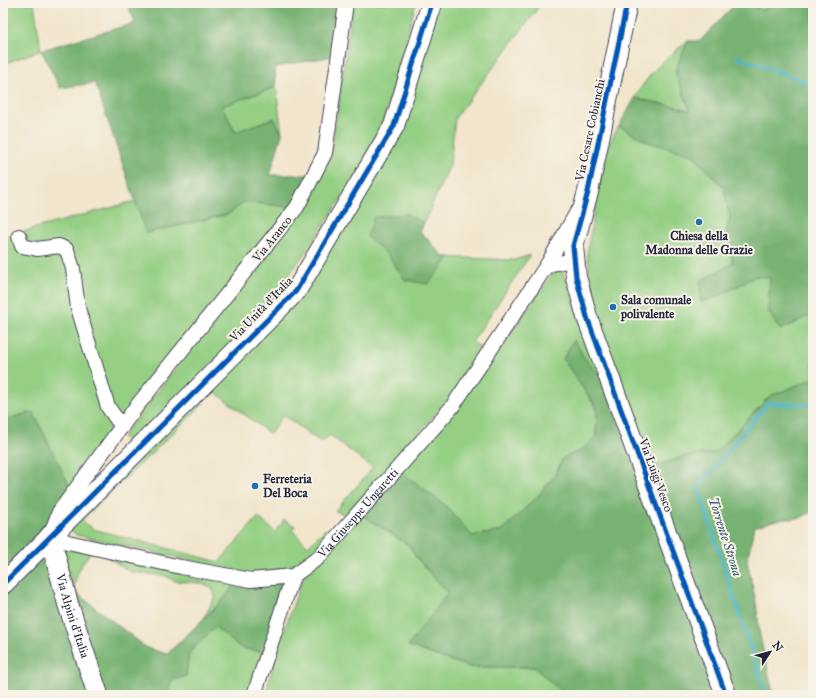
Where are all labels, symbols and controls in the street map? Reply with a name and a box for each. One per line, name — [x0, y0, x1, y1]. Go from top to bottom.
street label: Via Cesare Cobianchi — [572, 77, 608, 183]
street label: Via Aranco — [249, 213, 295, 265]
marker: Chiesa della Madonna delle Grazie — [694, 217, 704, 227]
place label: Chiesa della Madonna delle Grazie — [645, 229, 753, 257]
street label: Via Unità d'Italia — [226, 273, 296, 345]
place label: Sala comunale polivalente — [620, 293, 691, 322]
marker: Sala comunale polivalente — [608, 302, 618, 312]
street label: Via Luigi Vesco — [635, 435, 676, 514]
street label: Via Giuseppe Ungaretti — [314, 465, 402, 561]
place label: Ferreteria Del Boca — [263, 472, 313, 500]
marker: Ferreteria Del Boca — [250, 481, 260, 491]
water label: Torrente Strona — [705, 496, 745, 578]
street label: Via Alpini d'Italia — [53, 571, 93, 661]
north arrow — [750, 632, 790, 672]
text: N — [770, 639, 786, 655]

